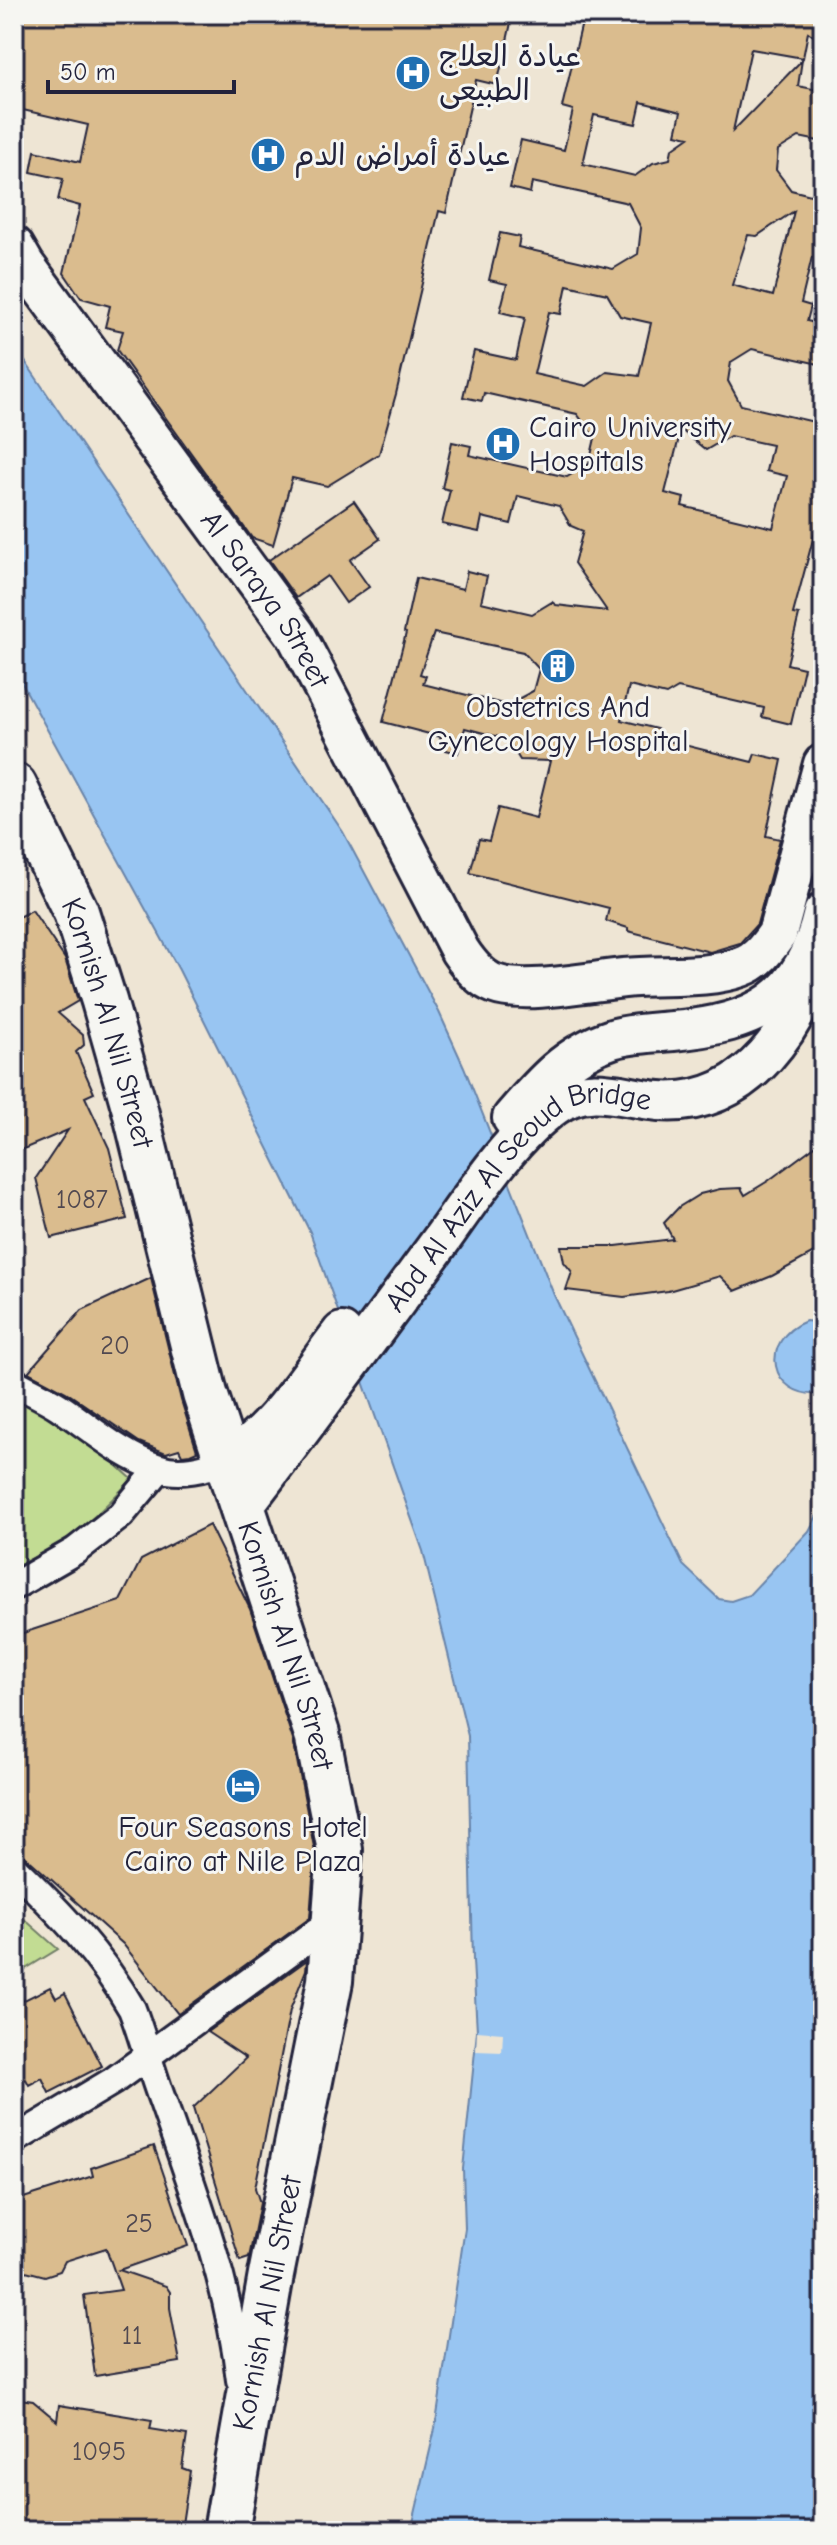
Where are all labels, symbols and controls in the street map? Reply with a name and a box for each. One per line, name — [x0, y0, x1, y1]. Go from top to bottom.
place label: عيادة العلاج الطبيعى — [439, 39, 581, 109]
scale bar — [48, 44, 234, 94]
hospital icon: عيادة العلاج الطبيعى — [394, 54, 432, 92]
text: 50 m — [60, 58, 116, 86]
hospital icon: عيادة أمراض الدم — [249, 136, 287, 174]
place label: عيادة أمراض الدم — [294, 138, 510, 178]
place label: Cairo University Hospitals — [529, 410, 732, 479]
hospital icon: Cairo University Hospitals — [484, 425, 522, 463]
street label: Al Saraya Street — [193, 504, 338, 695]
building icon: Obstetrics And Gynecology Hospital — [539, 647, 577, 685]
place label: Obstetrics And Gynecology Hospital — [428, 690, 688, 759]
street label: Kornish Al Nil Street — [54, 892, 161, 1153]
street label: Abd Al Aziz Al Seoud Bridge — [378, 1075, 654, 1319]
house number: 1087 — [56, 1185, 108, 1215]
house number: 20 — [100, 1331, 130, 1361]
street label: Kornish Al Nil Street — [230, 1517, 341, 1774]
hotel icon: Four Seasons Hotel Cairo at Nile Plaza — [224, 1767, 262, 1805]
place label: Four Seasons Hotel Cairo at Nile Plaza — [118, 1810, 368, 1879]
street label: Kornish Al Nil Street — [226, 2171, 310, 2433]
house number: 25 — [125, 2209, 153, 2239]
house number: 11 — [122, 2321, 142, 2351]
house number: 1095 — [72, 2437, 126, 2467]

